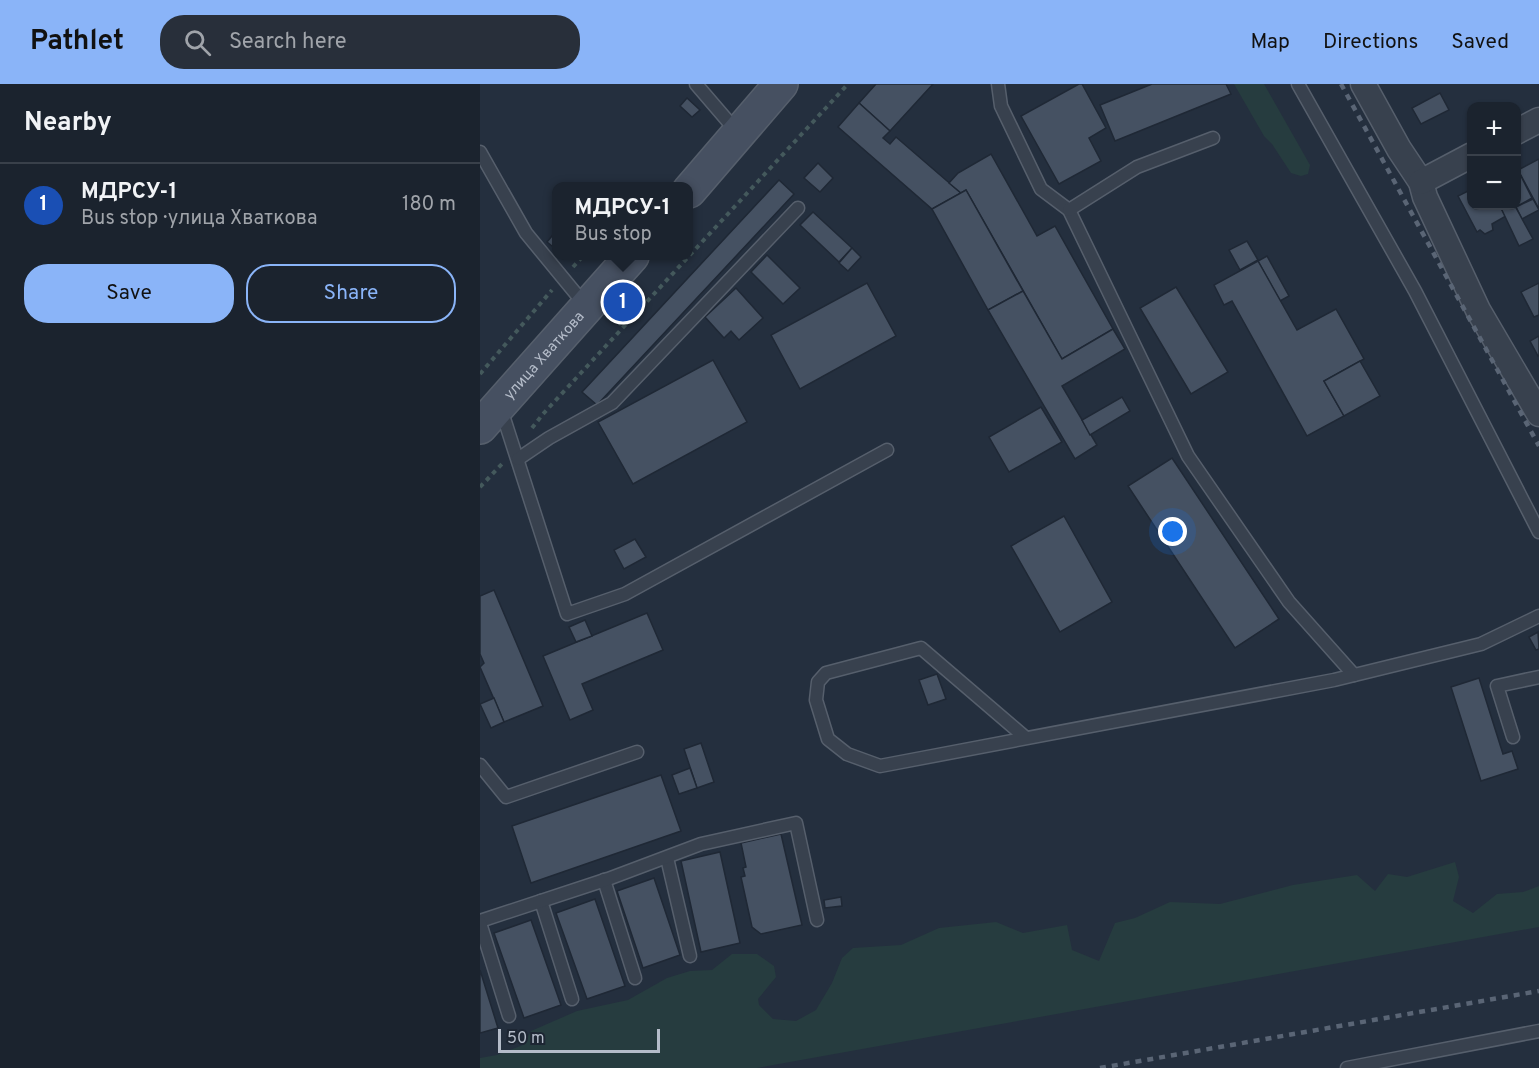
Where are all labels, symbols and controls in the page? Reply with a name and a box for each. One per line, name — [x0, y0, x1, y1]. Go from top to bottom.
search box — [160, 15, 580, 69]
text: Pathlet — [30, 24, 124, 60]
icon: search — [181, 26, 214, 59]
text: Search here — [229, 29, 347, 56]
text: Map — [1250, 29, 1290, 56]
text: Directions — [1323, 29, 1418, 56]
text: Saved — [1451, 29, 1509, 56]
map controls — [1467, 102, 1521, 210]
button: + — [1467, 102, 1521, 156]
text: Nearby — [24, 107, 112, 140]
button: − — [1467, 156, 1521, 210]
text: МДРСУ-1 — [81, 179, 177, 206]
popup — [552, 182, 693, 260]
text: 1 — [40, 192, 48, 218]
text: 180 m — [402, 192, 456, 218]
text: МДРСУ-1 — [574, 195, 671, 222]
text: Bus stop · улица Хваткова — [81, 206, 318, 232]
text: Bus stop — [574, 222, 652, 248]
button: Save — [24, 264, 234, 323]
button: Share — [246, 264, 456, 323]
pin: 1 — [604, 280, 642, 324]
street label: улица Хваткова — [500, 308, 589, 405]
your location — [1158, 517, 1187, 546]
scale bar — [498, 1026, 660, 1054]
text: 50 m — [507, 1029, 545, 1049]

